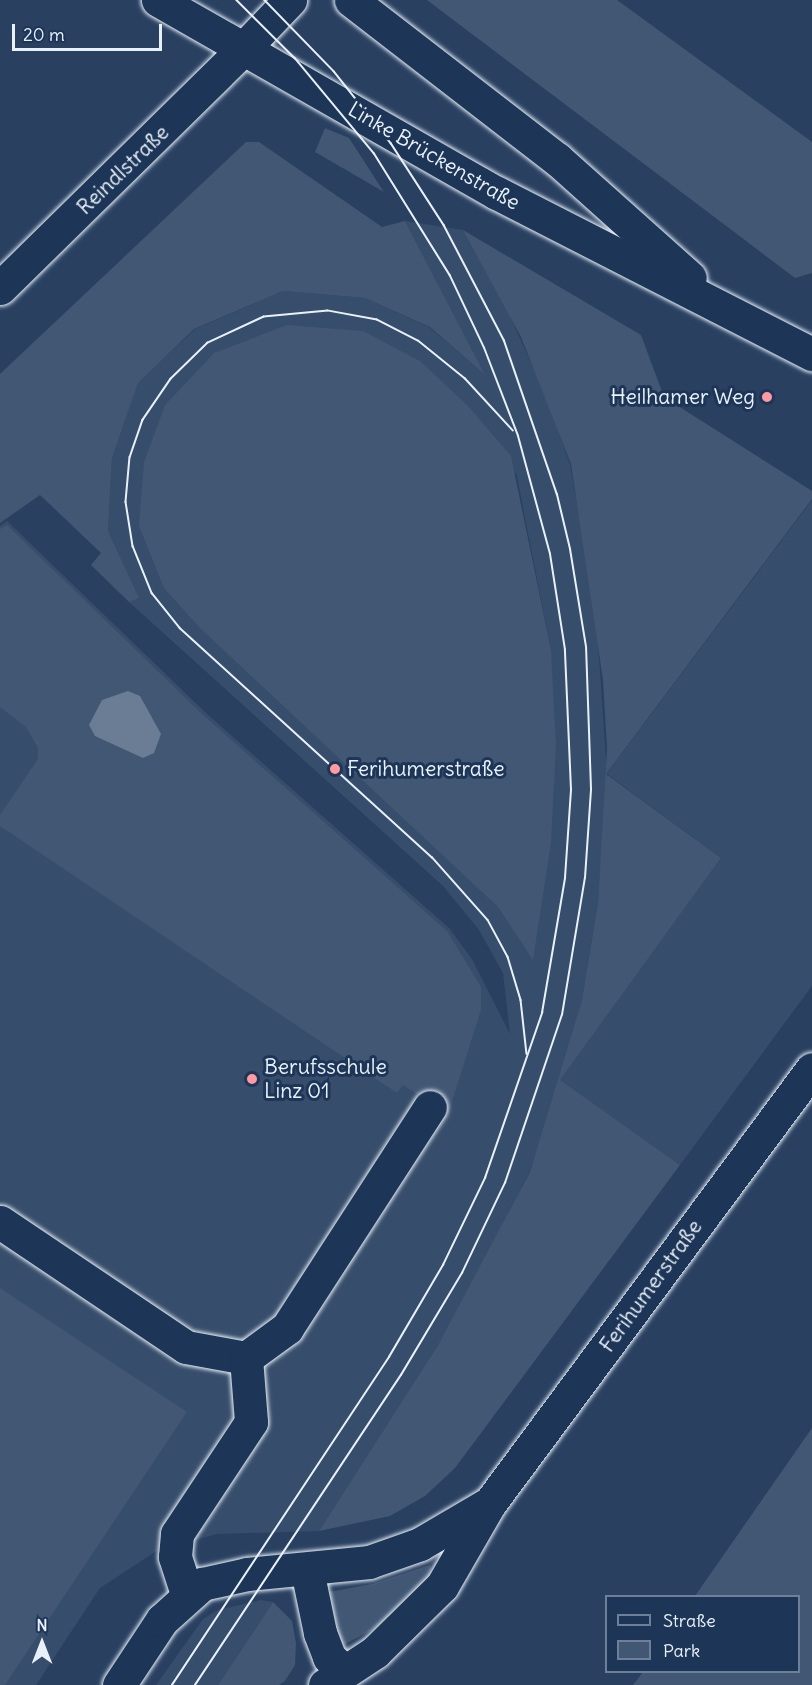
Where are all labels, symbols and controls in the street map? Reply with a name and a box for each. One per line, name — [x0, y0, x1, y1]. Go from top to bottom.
scale bar — [15, 12, 165, 50]
text: 20 m — [23, 23, 65, 46]
street label: Linke Brückenstraße — [344, 97, 524, 215]
street label: Reindlstraße — [72, 120, 174, 220]
place label: Heilhamer Weg — [611, 384, 755, 410]
marker: Heilhamer Weg — [760, 390, 774, 404]
place label: Ferihumerstraße — [347, 756, 505, 782]
marker: Ferihumerstraße — [328, 762, 342, 776]
place label: Berufsschule Linz 01 — [264, 1054, 387, 1104]
marker: Berufsschule Linz 01 — [245, 1072, 259, 1086]
street label: Ferihumerstraße — [594, 1215, 708, 1357]
legend — [605, 1595, 800, 1673]
text: Straße — [663, 1609, 716, 1632]
north arrow — [12, 1613, 72, 1673]
text: N — [36, 1615, 48, 1635]
text: Park — [663, 1639, 700, 1662]

